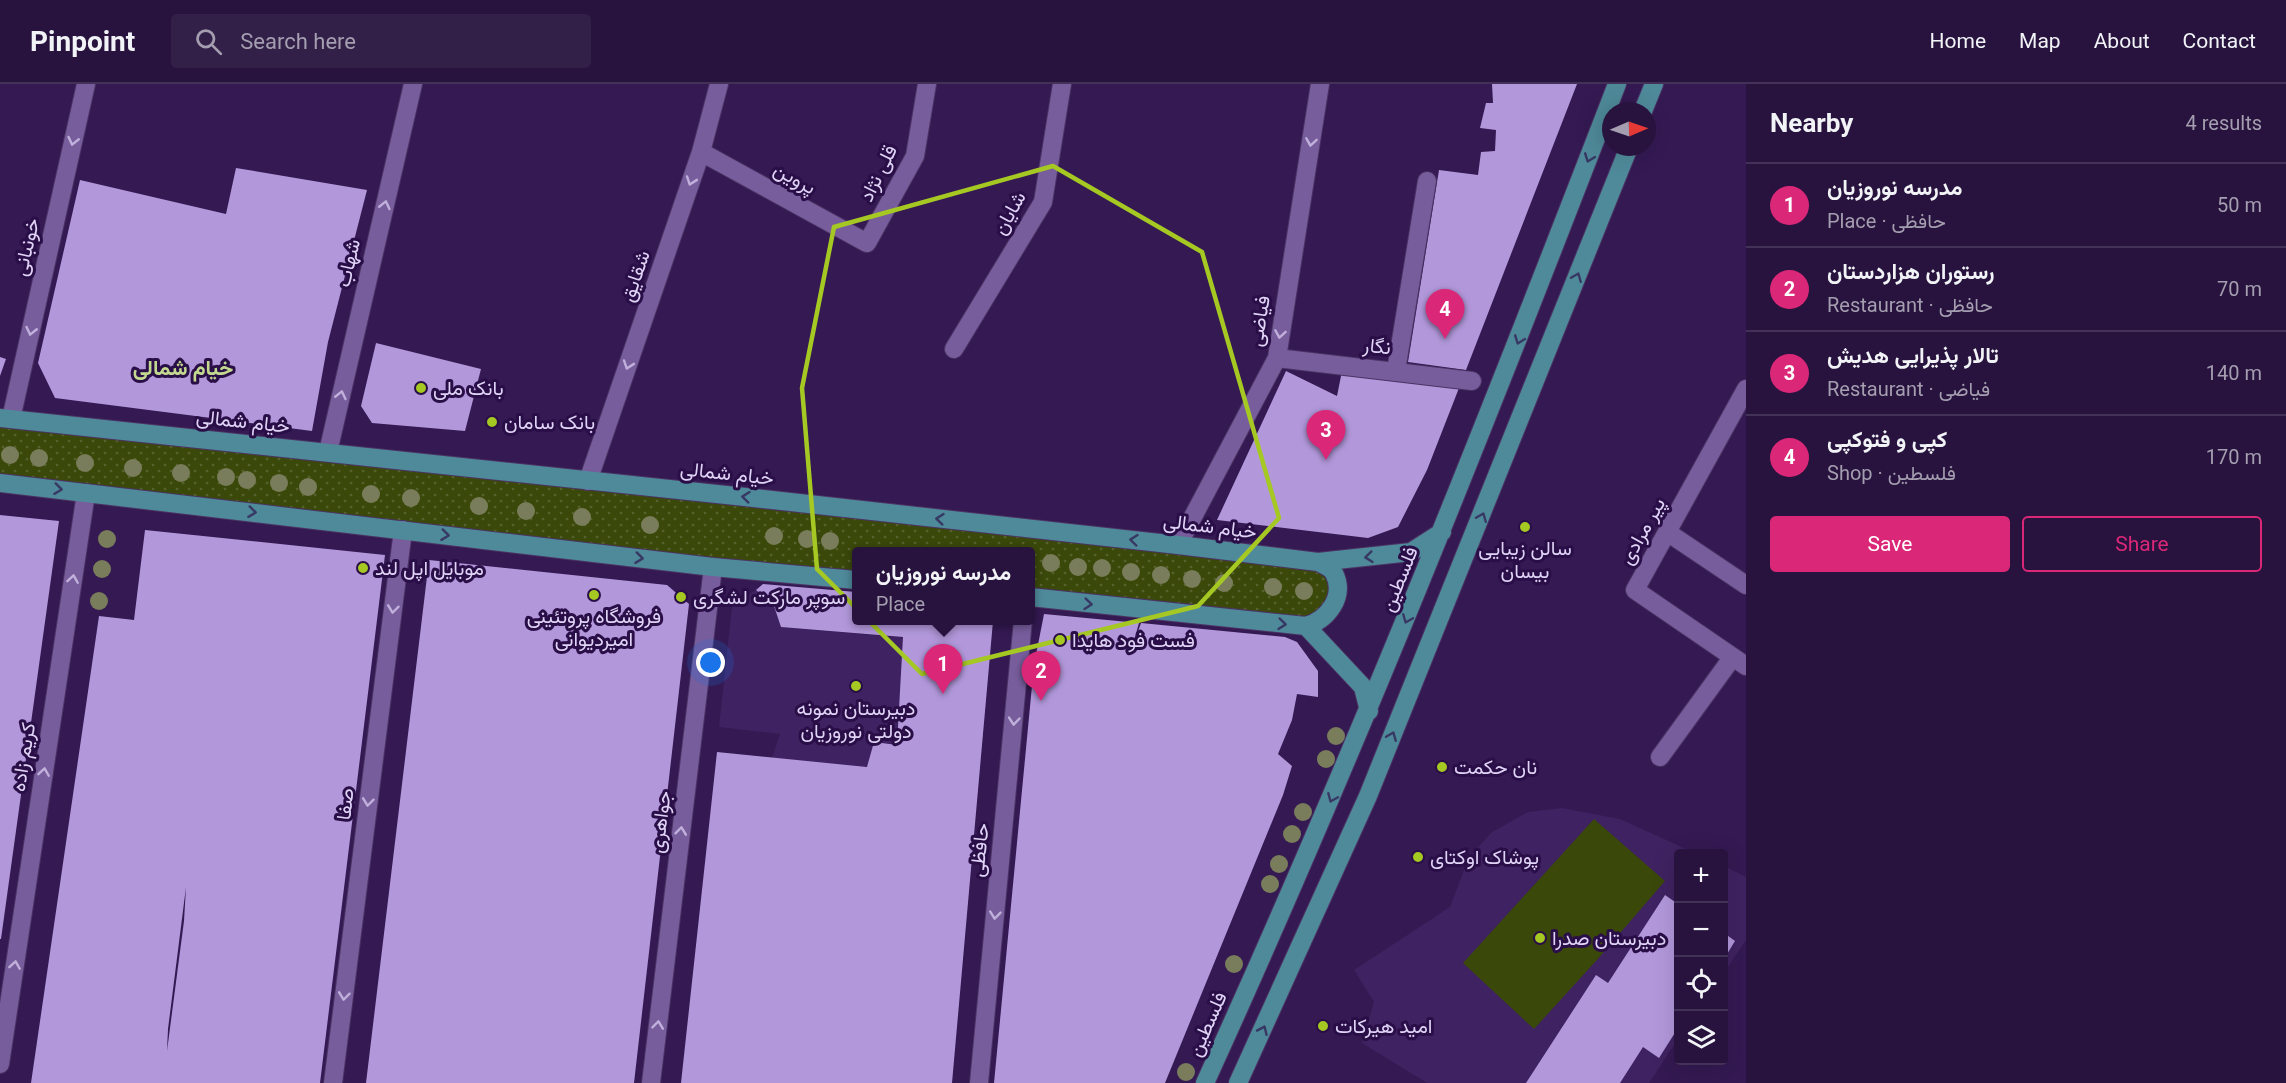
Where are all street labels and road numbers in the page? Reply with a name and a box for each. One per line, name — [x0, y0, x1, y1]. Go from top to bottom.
street label: قلی نژاد — [854, 141, 903, 206]
street label: پروین — [769, 157, 820, 201]
street label: شایان — [987, 187, 1031, 239]
street label: خونبانی — [8, 216, 45, 279]
street label: شهاب — [331, 237, 366, 290]
street label: شقایق — [615, 247, 655, 305]
street label: فیاضی — [1243, 294, 1275, 348]
street label: نگار — [1361, 332, 1392, 360]
street label: خیام شمالی — [195, 404, 291, 439]
street label: خیام شمالی — [679, 456, 775, 491]
street label: پیر مرادی — [1614, 493, 1672, 570]
street label: خیام شمالی — [1162, 508, 1258, 545]
street label: فلسطین — [1375, 543, 1423, 615]
street label: کریم زاده — [6, 721, 41, 793]
street label: صفا — [331, 787, 359, 821]
street label: جواهری — [644, 789, 677, 855]
street label: حافظی — [964, 822, 994, 878]
street label: فلسطین — [1182, 988, 1232, 1060]

